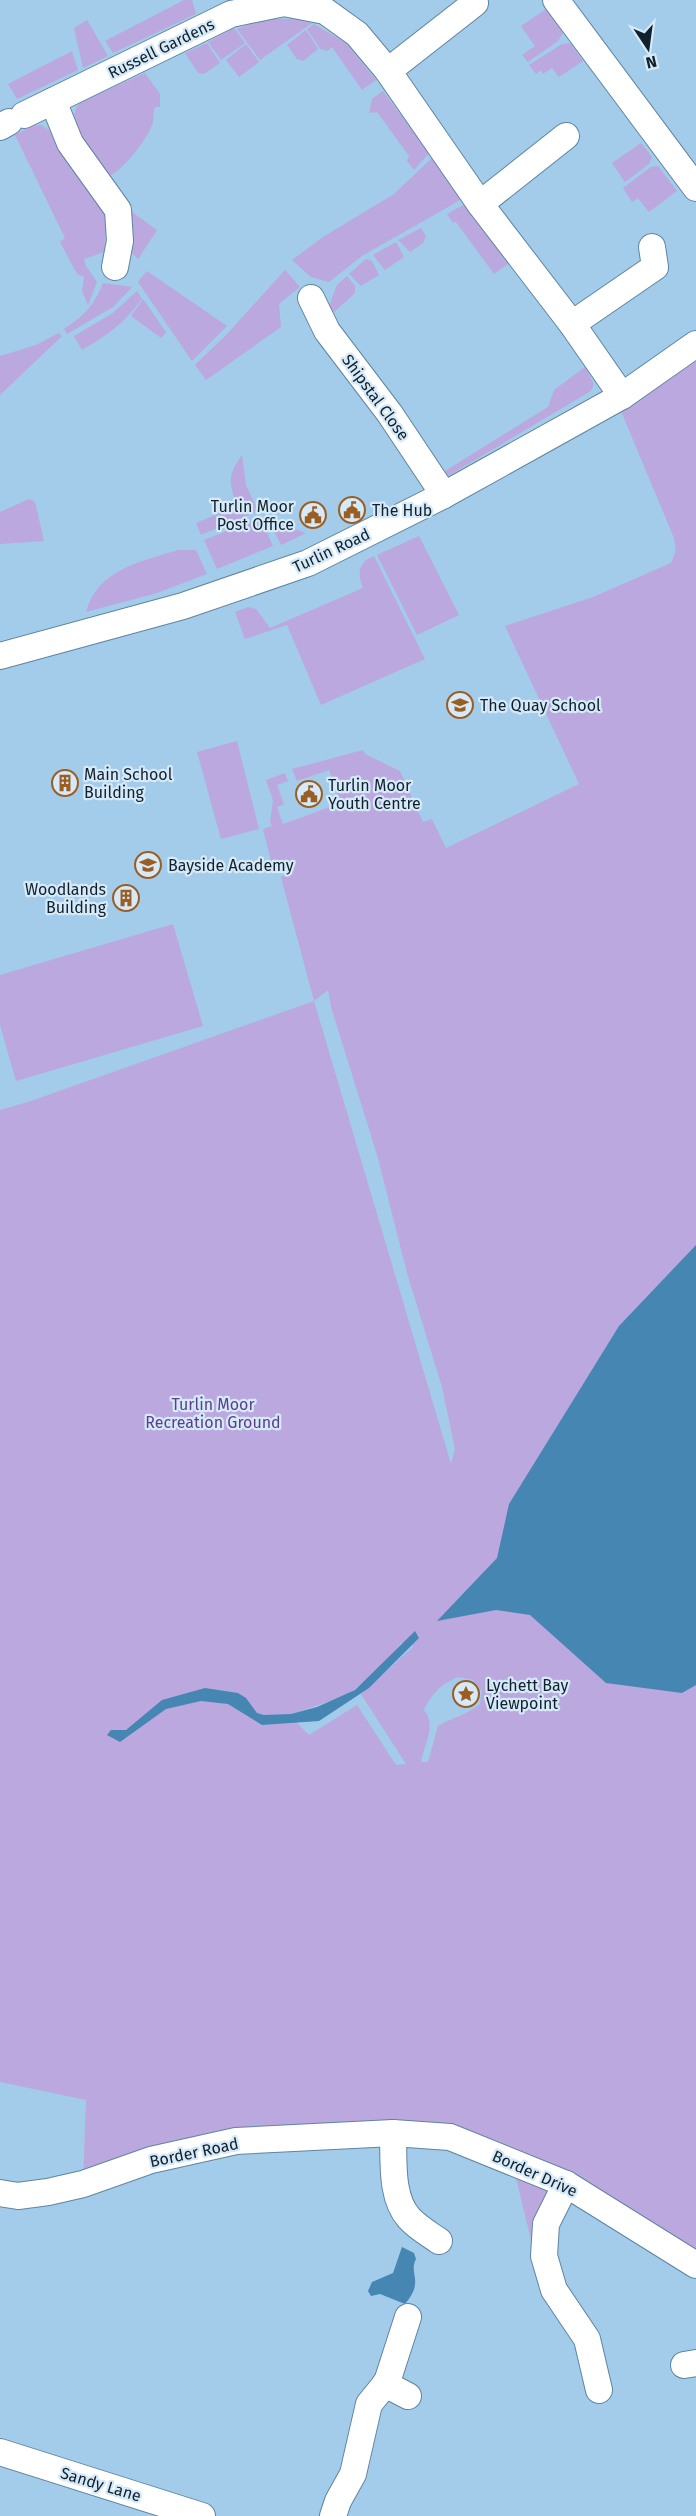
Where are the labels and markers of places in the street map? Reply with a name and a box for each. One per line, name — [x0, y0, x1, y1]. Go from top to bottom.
public building icon: The Hub — [337, 495, 367, 525]
place label: Turlin Moor Post Office — [211, 497, 295, 534]
public building icon: Turlin Moor Post Office — [298, 500, 328, 530]
place label: The Hub — [372, 501, 432, 520]
school or university icon: The Quay School — [445, 690, 475, 720]
place label: The Quay School — [480, 696, 601, 715]
place label: Main School Building — [84, 765, 173, 802]
building icon: Main School Building — [50, 768, 80, 798]
place label: Turlin Moor Youth Centre — [328, 776, 421, 813]
public building icon: Turlin Moor Youth Centre — [294, 779, 324, 809]
school or university icon: Bayside Academy — [133, 850, 163, 880]
place label: Bayside Academy — [168, 856, 294, 875]
place label: Woodlands Building — [25, 880, 107, 917]
building icon: Woodlands Building — [111, 883, 141, 913]
place label: Lychett Bay Viewpoint — [486, 1676, 568, 1713]
place icon: Lychett Bay Viewpoint — [451, 1679, 481, 1709]

